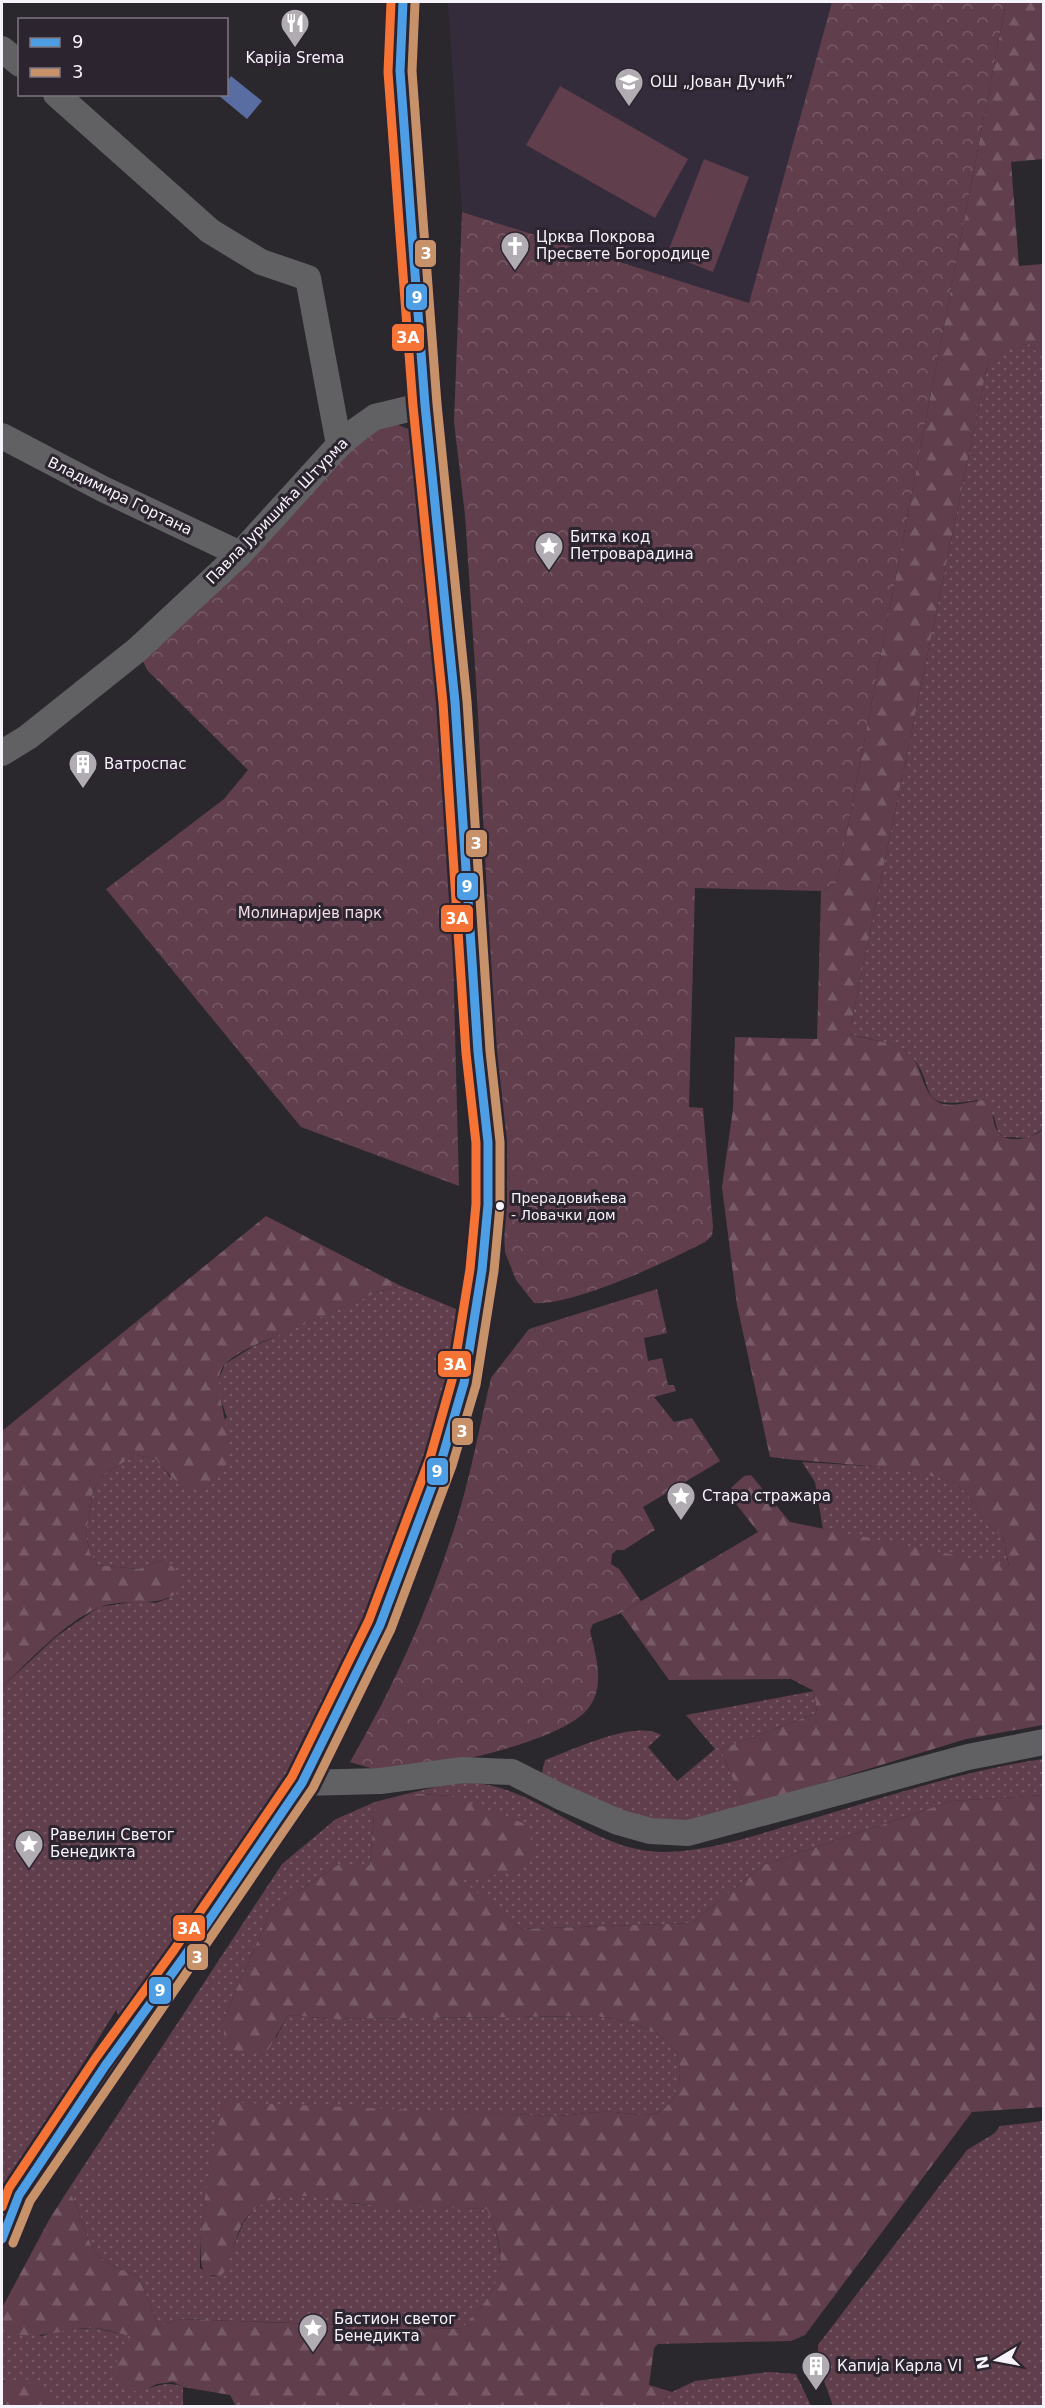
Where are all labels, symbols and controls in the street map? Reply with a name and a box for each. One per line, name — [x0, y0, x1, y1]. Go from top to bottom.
restaurant icon: Kapija Srema — [279, 7, 311, 49]
legend — [18, 18, 228, 96]
text: 9 — [72, 31, 83, 52]
place label: Kapija Srema — [246, 49, 344, 67]
text: 3 — [72, 61, 83, 82]
school or university icon: ОШ „Јован Дучић” — [613, 66, 645, 108]
place label: ОШ „Јован Дучић” — [650, 73, 793, 91]
place label: Црква Покрова Пресвете Богородице — [536, 228, 710, 263]
church icon: Црква Покрова Пресвете Богородице — [499, 230, 531, 272]
line badge: 3 — [414, 239, 437, 268]
text: 3 — [420, 244, 432, 263]
line badge: 9 — [405, 283, 428, 311]
text: 9 — [411, 288, 423, 307]
line badge: 3A — [391, 323, 425, 352]
text: 3A — [396, 328, 420, 347]
street label: Павла Јуришића Штурма — [202, 434, 352, 588]
street label: Владимира Гортана — [45, 453, 195, 539]
place label: Битка код Петроварадина — [570, 528, 694, 563]
place icon: Битка код Петроварадина — [533, 530, 565, 572]
building icon: Ватроспас — [67, 748, 99, 790]
place label: Ватроспас — [104, 755, 186, 773]
line badge: 3 — [465, 829, 488, 858]
text: 3 — [470, 834, 482, 853]
line badge: 9 — [456, 872, 479, 901]
text: 9 — [461, 877, 473, 896]
park label: Молинаријев парк — [238, 904, 382, 922]
line badge: 3A — [440, 904, 474, 933]
text: 3A — [445, 909, 469, 928]
place label: Прерадовићева - Ловачки дом — [511, 1190, 627, 1223]
marker: Прерадовићева - Ловачки дом — [494, 1200, 506, 1212]
line badge: 3A — [437, 1350, 472, 1378]
text: 3A — [443, 1355, 467, 1374]
line badge: 3 — [451, 1417, 474, 1446]
text: 3 — [456, 1422, 468, 1441]
line badge: 9 — [426, 1457, 449, 1486]
text: 9 — [431, 1462, 443, 1481]
place icon: Стара стражара — [665, 1480, 697, 1522]
place label: Стара стражара — [702, 1487, 831, 1505]
place label: Равелин Светог Бенедикта — [50, 1826, 175, 1861]
place icon: Равелин Светог Бенедикта — [13, 1828, 45, 1870]
line badge: 3A — [172, 1914, 206, 1942]
text: 3A — [177, 1919, 201, 1938]
line badge: 3 — [186, 1943, 209, 1971]
text: 3 — [191, 1948, 203, 1967]
line badge: 9 — [148, 1976, 172, 2005]
text: 9 — [154, 1981, 166, 2000]
place label: Бастион светог Бенедикта — [334, 2310, 456, 2345]
place icon: Бастион светог Бенедикта — [297, 2312, 329, 2354]
north arrow — [967, 2330, 1027, 2390]
building icon: Капија Карла VI — [800, 2350, 832, 2392]
text: N — [972, 2354, 993, 2371]
place label: Капија Карла VI — [837, 2357, 962, 2375]

